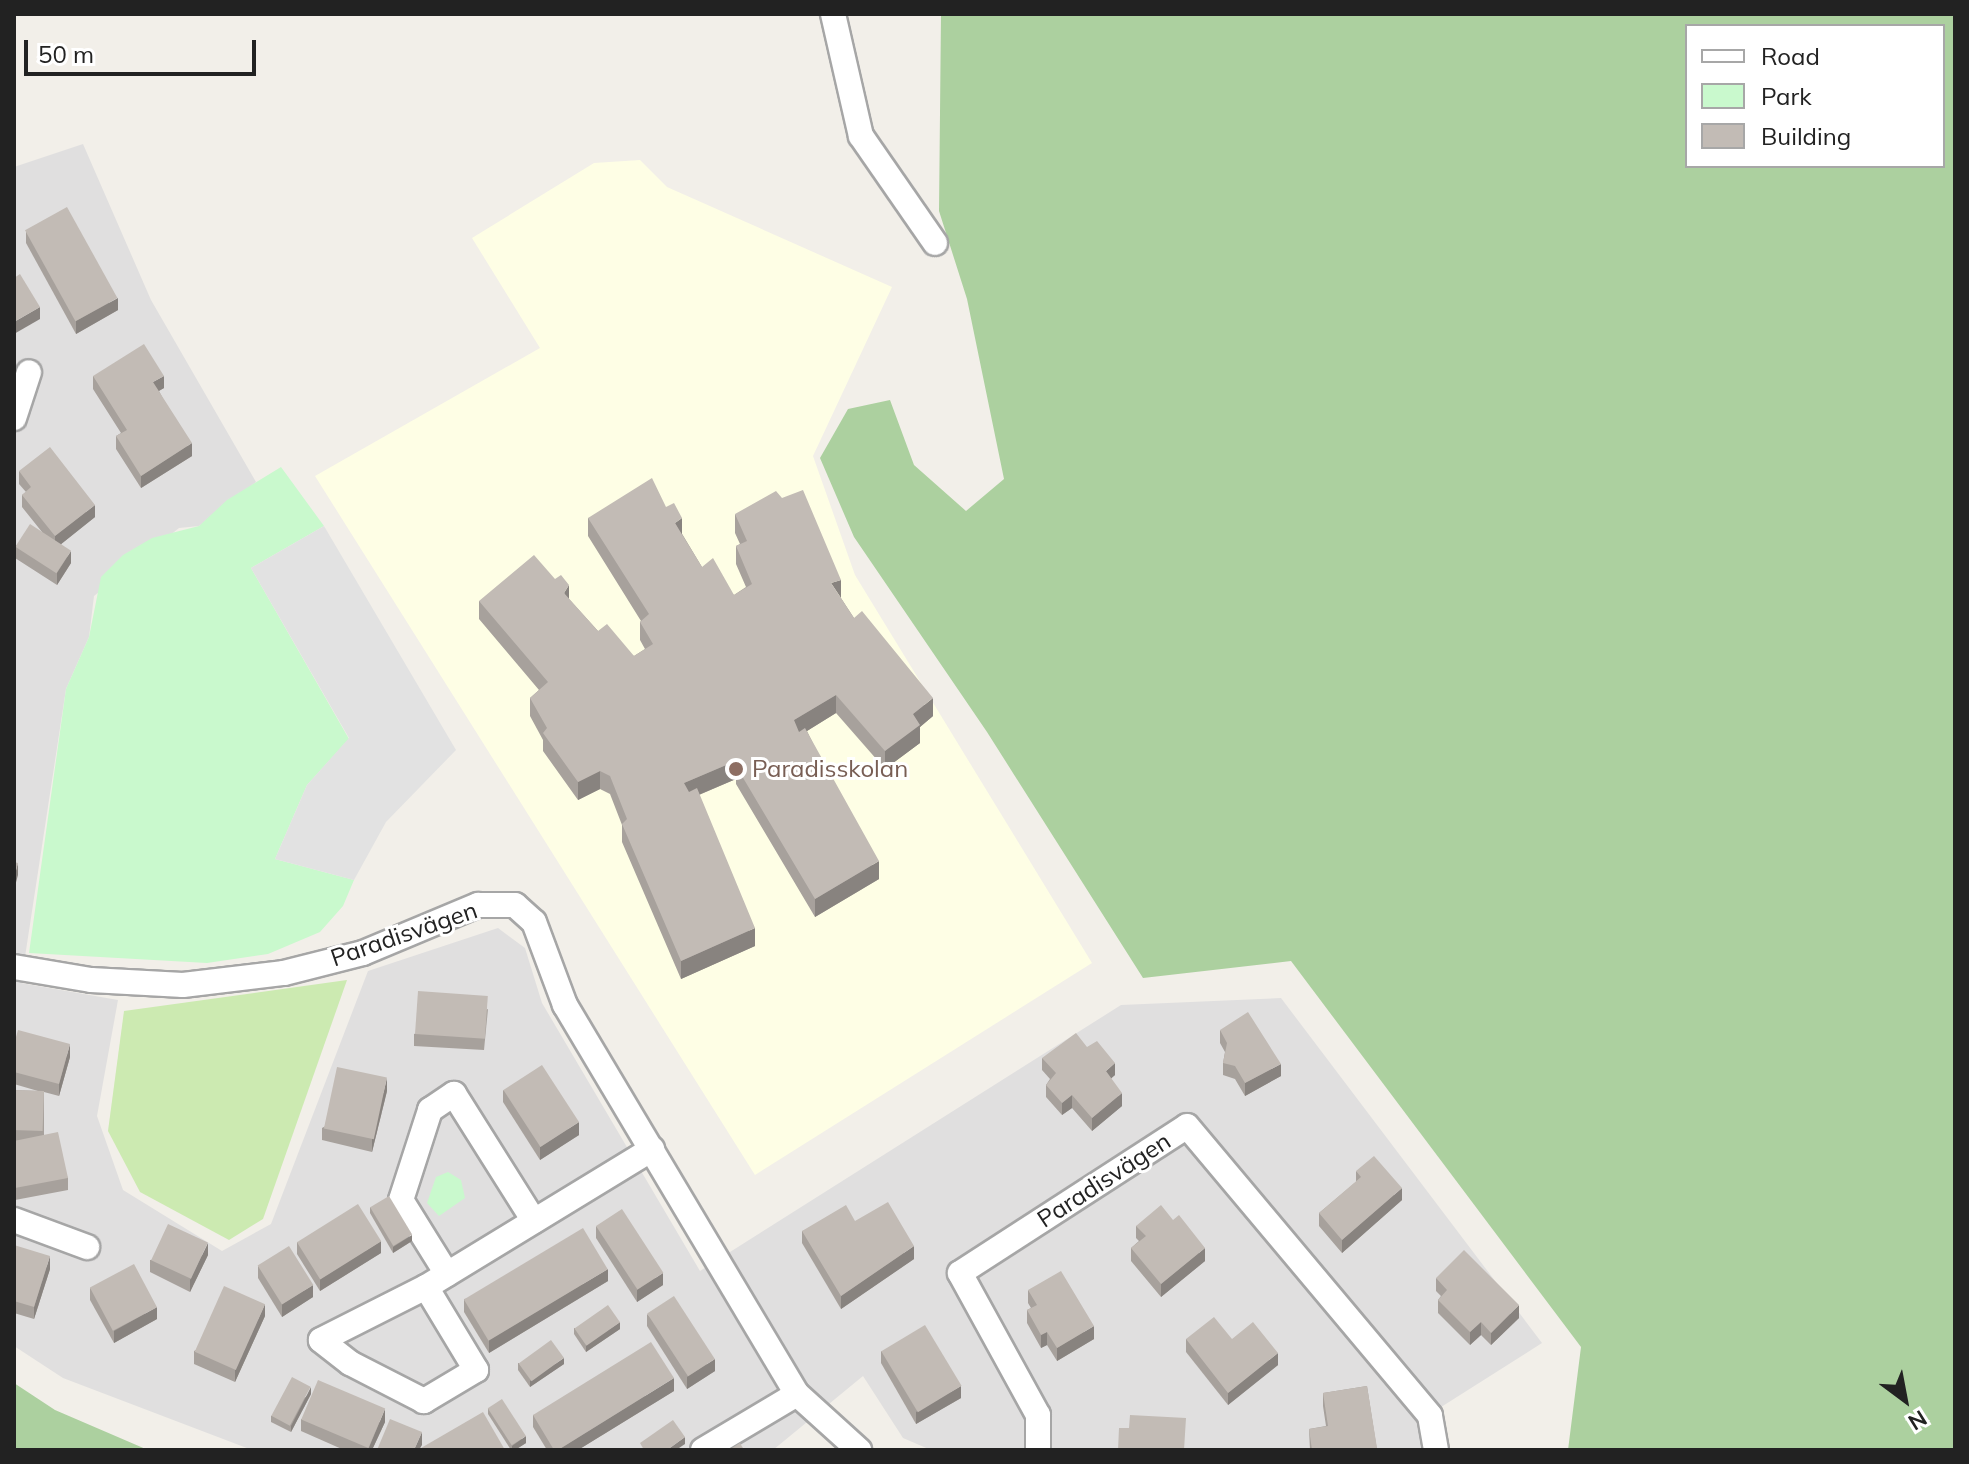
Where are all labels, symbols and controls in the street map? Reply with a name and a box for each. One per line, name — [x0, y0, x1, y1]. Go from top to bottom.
scale bar — [28, 24, 260, 74]
legend — [1685, 24, 1945, 168]
text: 50 m — [38, 39, 94, 69]
text: Road — [1761, 41, 1820, 71]
text: Park — [1761, 81, 1812, 111]
text: Building — [1761, 121, 1851, 151]
place label: Paradisskolan — [752, 755, 908, 783]
marker: Paradisskolan — [727, 760, 745, 778]
street label: Paradisvägen — [327, 895, 481, 973]
street label: Paradisvägen — [1032, 1126, 1176, 1234]
north arrow — [1865, 1360, 1945, 1440]
text: N — [1903, 1404, 1932, 1437]

